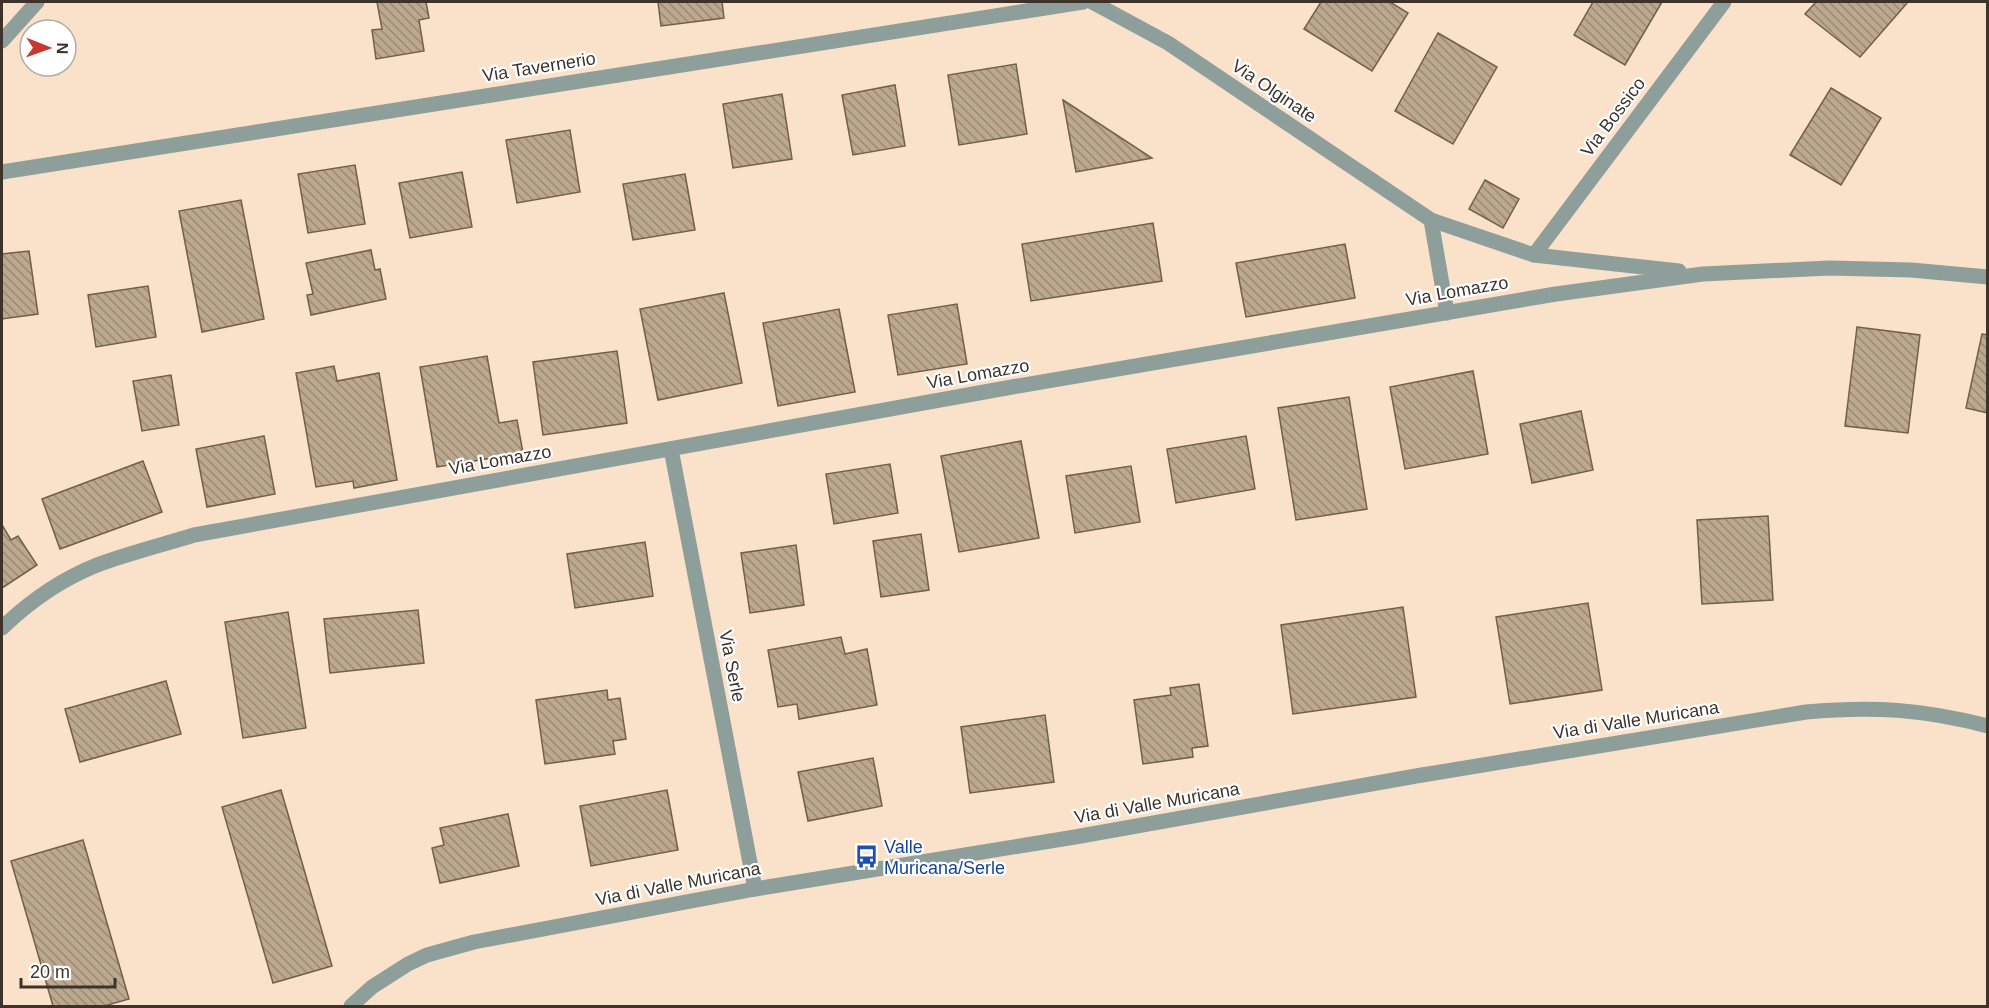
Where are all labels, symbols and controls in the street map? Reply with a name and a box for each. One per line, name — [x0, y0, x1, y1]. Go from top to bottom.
north arrow — [18, 18, 78, 78]
text: N — [54, 42, 71, 54]
street label: Via Tavernerio — [481, 48, 597, 86]
street label: Via Olginate — [1228, 55, 1320, 127]
street label: Via Bossico — [1577, 74, 1649, 160]
street label: Via Lomazzo — [1404, 272, 1510, 310]
street label: Via Lomazzo — [925, 355, 1031, 393]
street label: Via Lomazzo — [447, 441, 553, 479]
street label: Via Serle — [715, 628, 749, 704]
street label: Via di Valle Muricana — [1552, 697, 1721, 743]
street label: Via di Valle Muricana — [1073, 778, 1242, 827]
place label: Valle Muricana/Serle — [884, 837, 1005, 878]
bus stop icon: Valle Muricana/Serle — [853, 844, 879, 870]
street label: Via di Valle Muricana — [594, 858, 763, 910]
scale bar — [21, 951, 116, 989]
text: 20 m — [30, 962, 70, 982]

